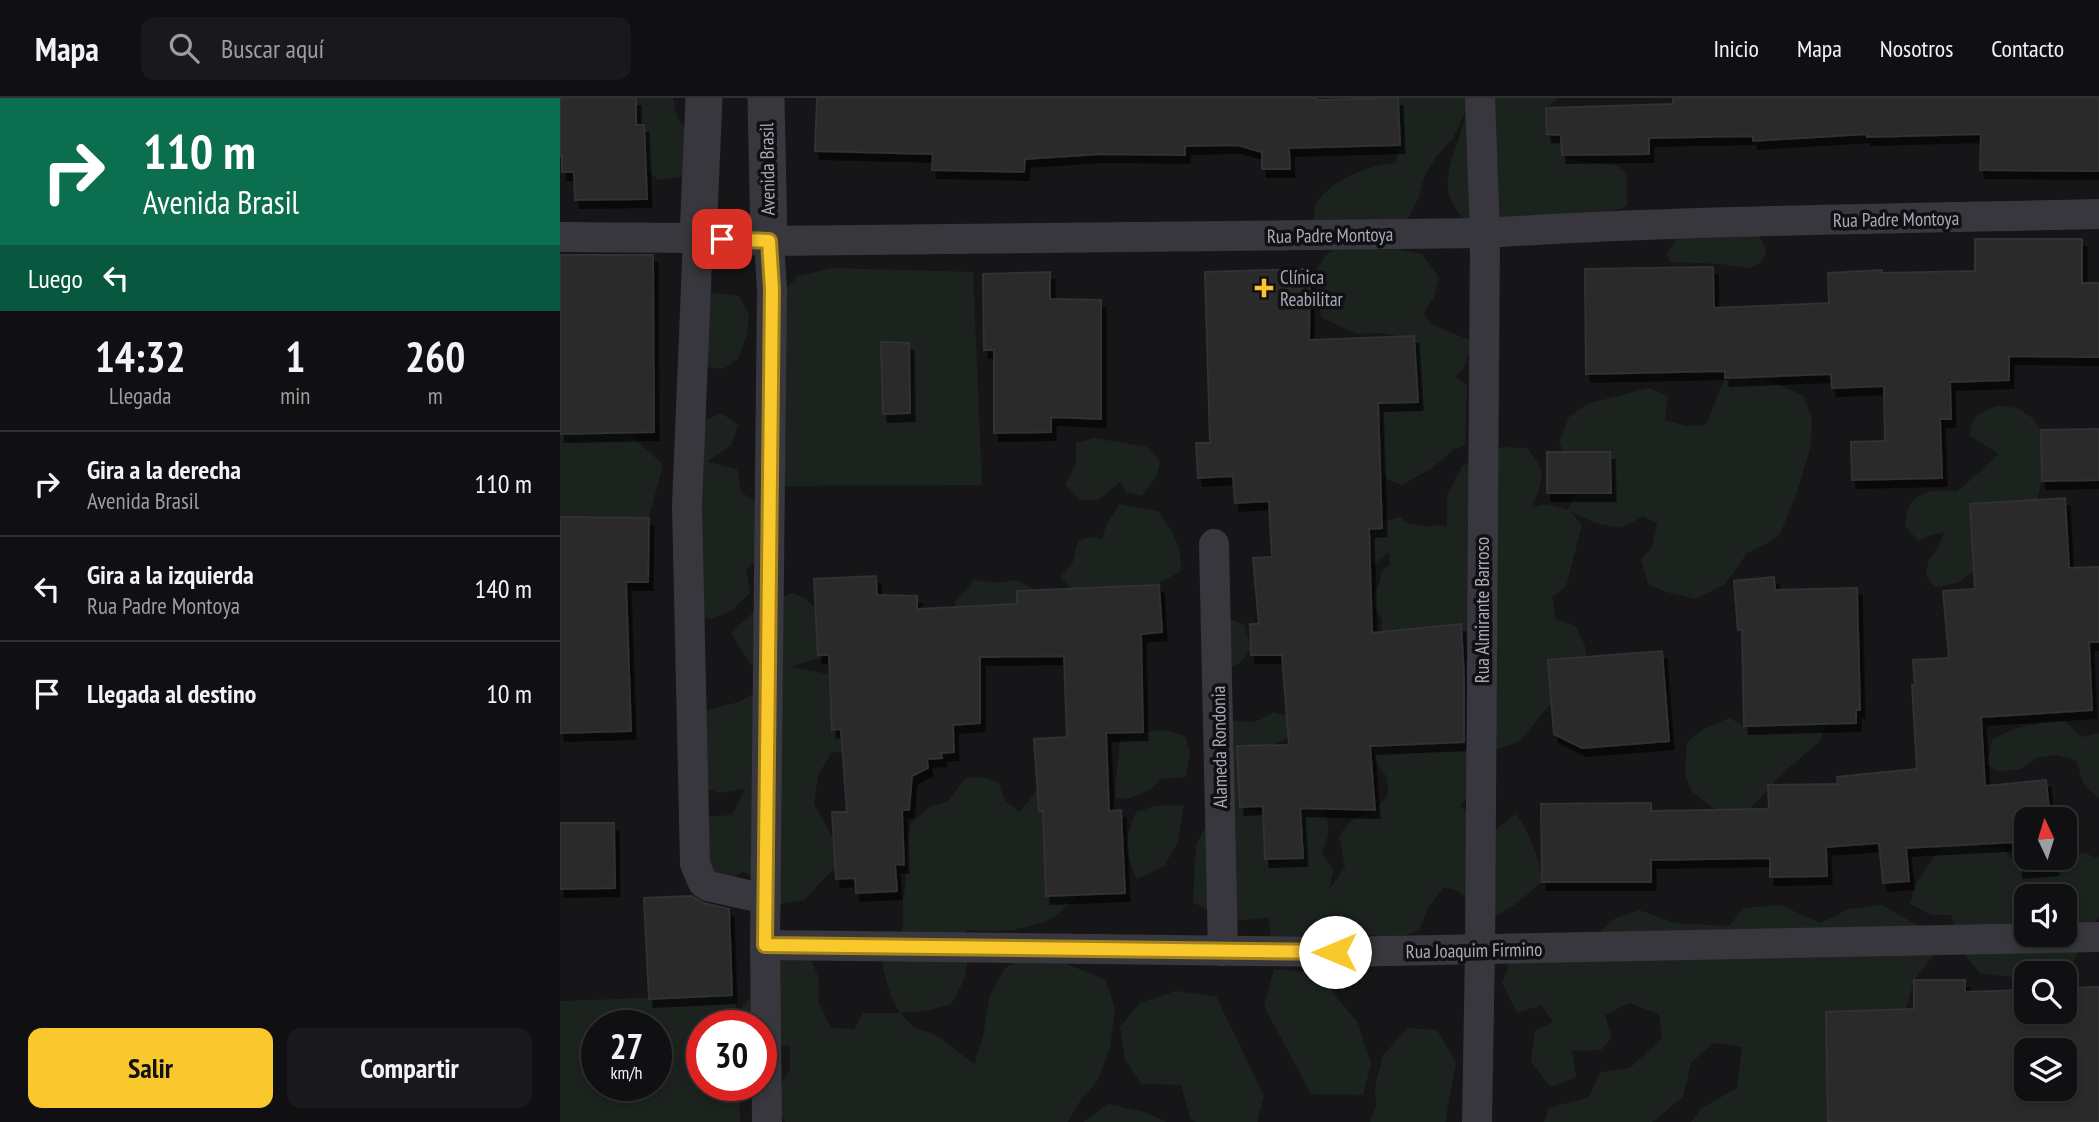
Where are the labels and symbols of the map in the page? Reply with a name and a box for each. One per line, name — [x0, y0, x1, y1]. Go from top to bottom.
street label: Avenida Brasil — [754, 122, 780, 216]
street label: Rua Padre Montoya — [1833, 206, 1959, 232]
pin — [692, 209, 752, 269]
street label: Rua Padre Montoya — [1267, 222, 1393, 248]
place label: Clínica Reabilitar — [1280, 265, 1344, 311]
marker: Clínica Reabilitar — [1254, 278, 1274, 298]
street label: Rua Almirante Barroso — [1470, 537, 1494, 683]
street label: Alameda Rondonia — [1206, 686, 1232, 808]
north arrow — [2014, 807, 2077, 870]
position arrow — [1298, 915, 1372, 989]
street label: Rua Joaquim Firmino — [1406, 937, 1542, 963]
speed limit sign: 30 — [686, 1010, 777, 1101]

